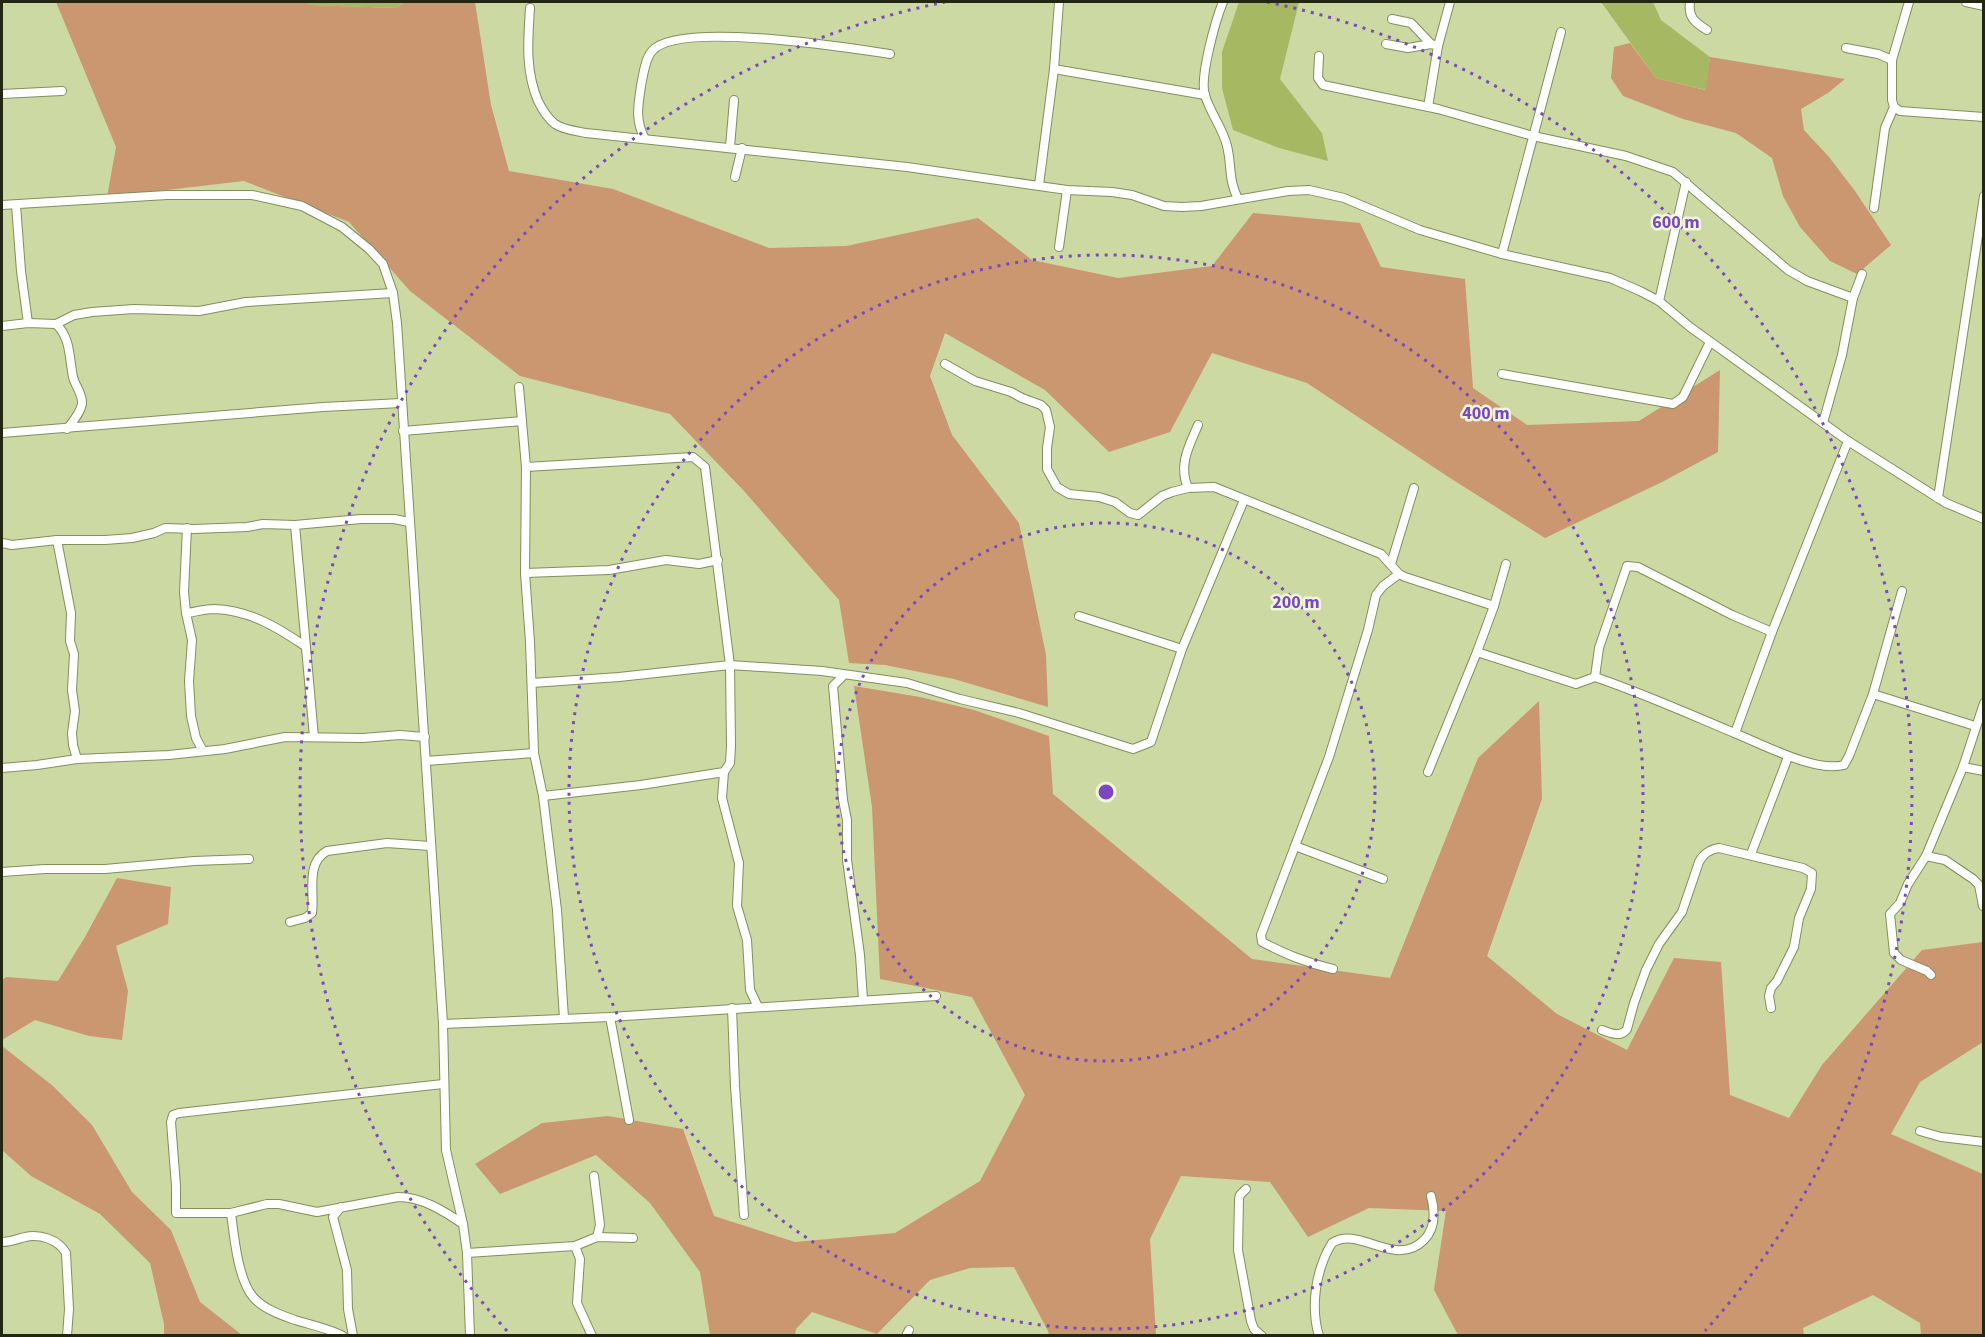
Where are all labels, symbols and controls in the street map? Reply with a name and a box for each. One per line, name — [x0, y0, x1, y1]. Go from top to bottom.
text: 600 m — [1652, 210, 1700, 235]
text: 400 m — [1462, 401, 1510, 426]
text: 200 m — [1272, 590, 1320, 615]
centre of rings — [1096, 782, 1116, 802]

